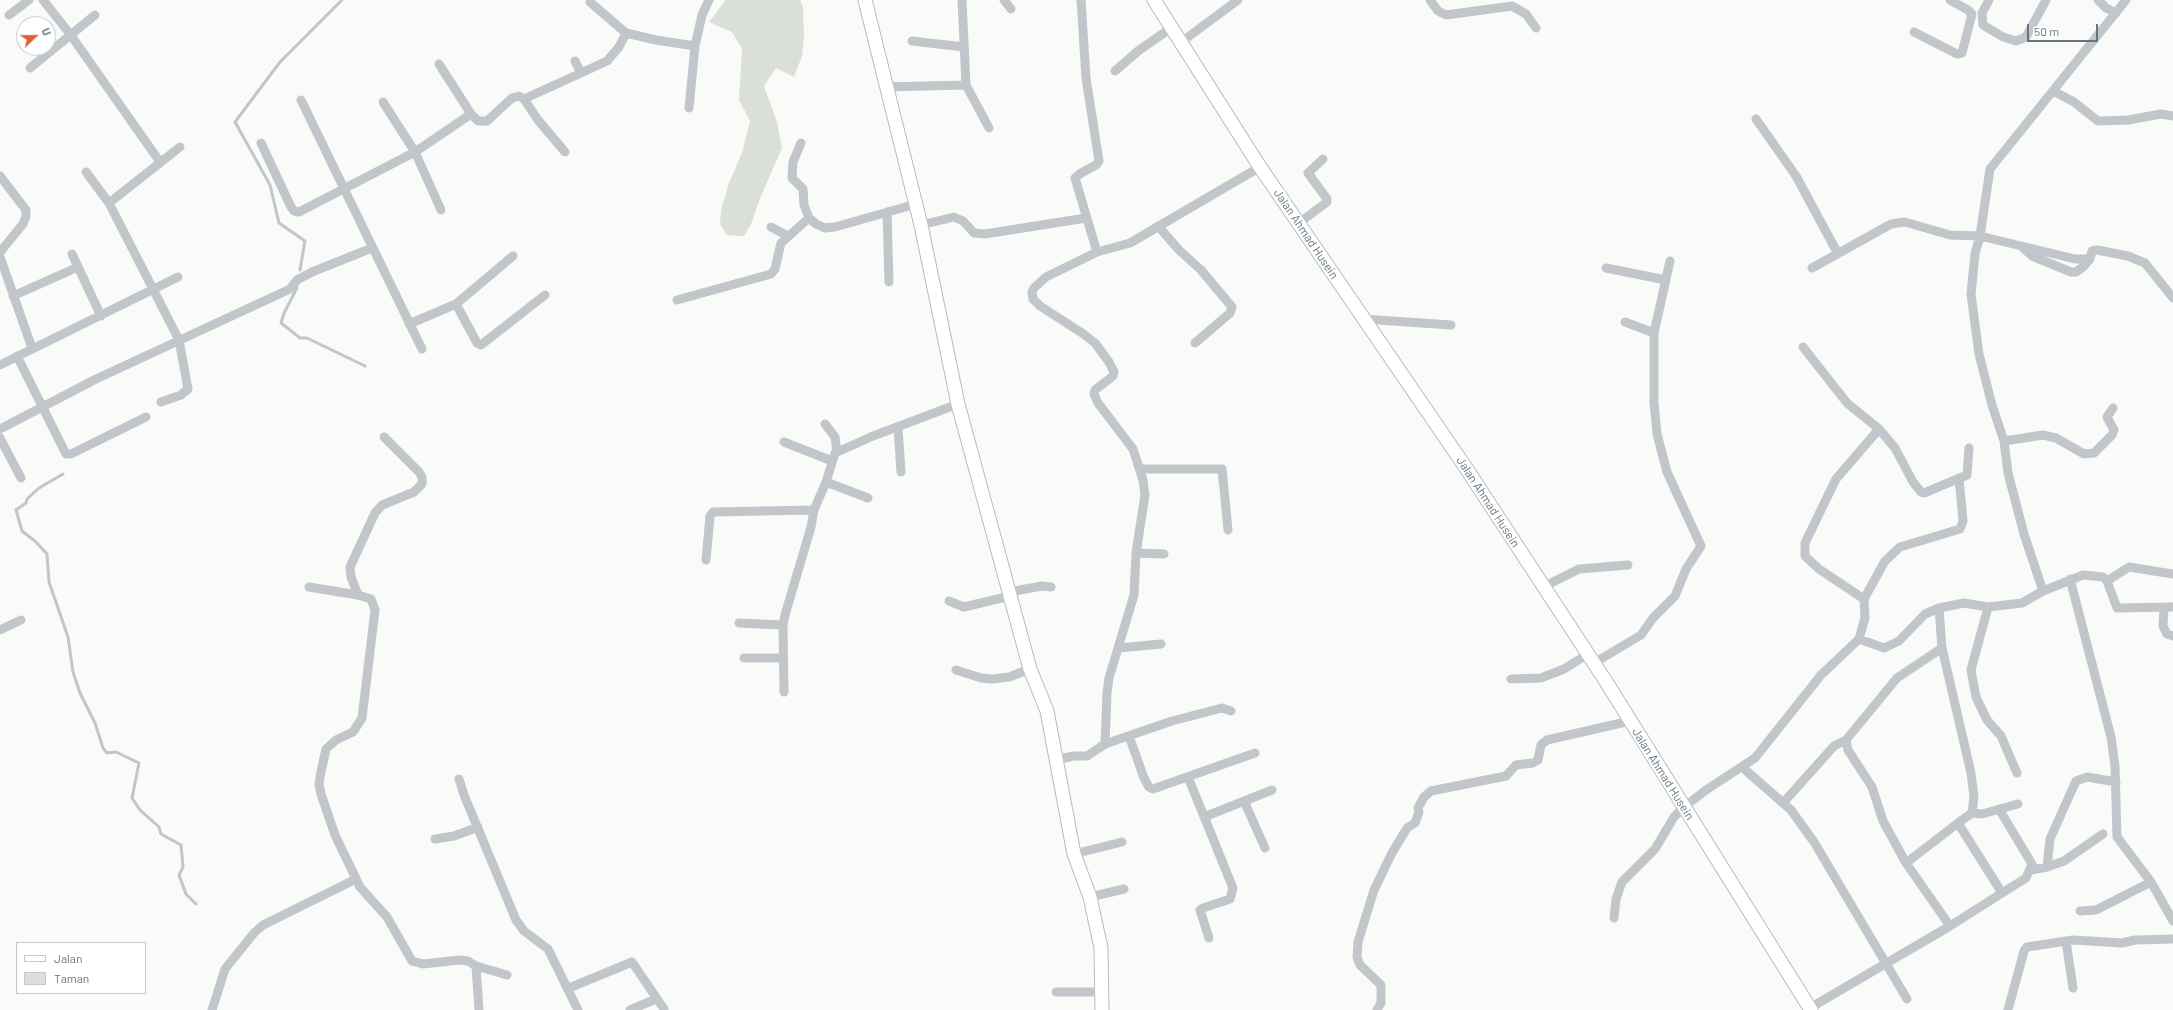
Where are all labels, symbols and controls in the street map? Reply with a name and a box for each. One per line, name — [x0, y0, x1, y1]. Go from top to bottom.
north arrow — [16, 16, 56, 56]
scale bar — [2029, 16, 2100, 42]
text: 50 m — [2034, 24, 2059, 38]
text: U — [39, 26, 54, 37]
street label: Jalan Ahmad Husein — [1271, 186, 1341, 282]
street label: Jalan Ahmad Husein — [1453, 454, 1523, 550]
street label: Jalan Ahmad Husein — [1629, 725, 1697, 823]
legend — [16, 942, 146, 994]
text: Jalan — [54, 951, 82, 965]
text: Taman — [54, 971, 89, 985]

